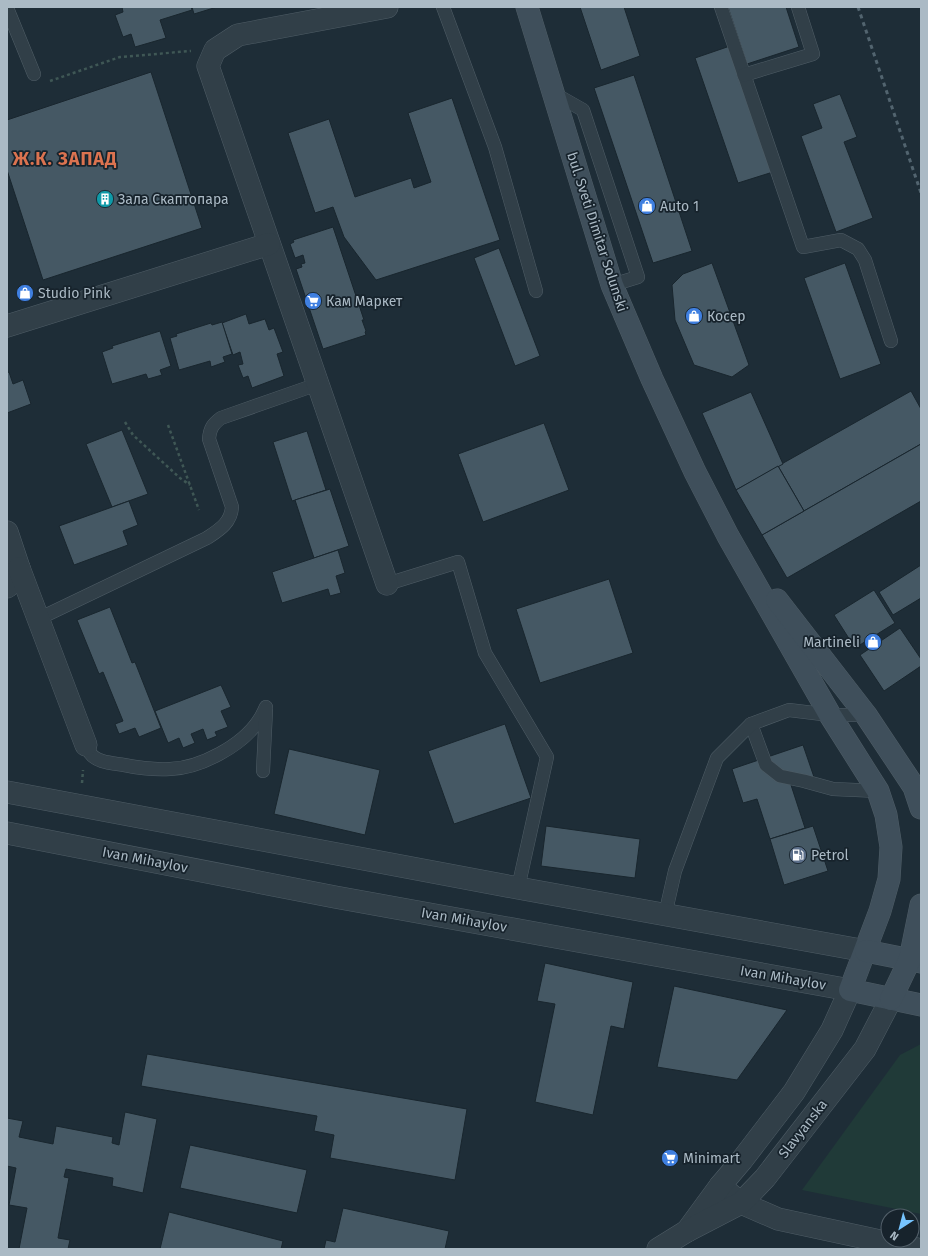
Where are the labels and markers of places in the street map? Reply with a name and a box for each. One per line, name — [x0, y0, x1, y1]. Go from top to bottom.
building icon: Зала Скаптопара — [95, 189, 115, 209]
place label: Зала Скаптопара — [118, 191, 229, 208]
shop icon: Auto 1 — [637, 196, 657, 216]
place label: Auto 1 — [660, 198, 699, 215]
shop icon: Studio Pink — [15, 283, 35, 303]
place label: Studio Pink — [38, 285, 111, 302]
supermarket icon: Кам Маркет — [303, 291, 323, 311]
place label: Кам Маркет — [326, 293, 403, 310]
shop icon: Косер — [684, 306, 704, 326]
place label: Косер — [707, 308, 746, 325]
shop icon: Martineli — [863, 632, 883, 652]
place label: Martineli — [803, 634, 860, 651]
fuel station icon: Petrol — [788, 845, 808, 865]
place label: Petrol — [811, 847, 849, 864]
supermarket icon: Minimart — [660, 1148, 680, 1168]
place label: Minimart — [683, 1150, 741, 1167]

